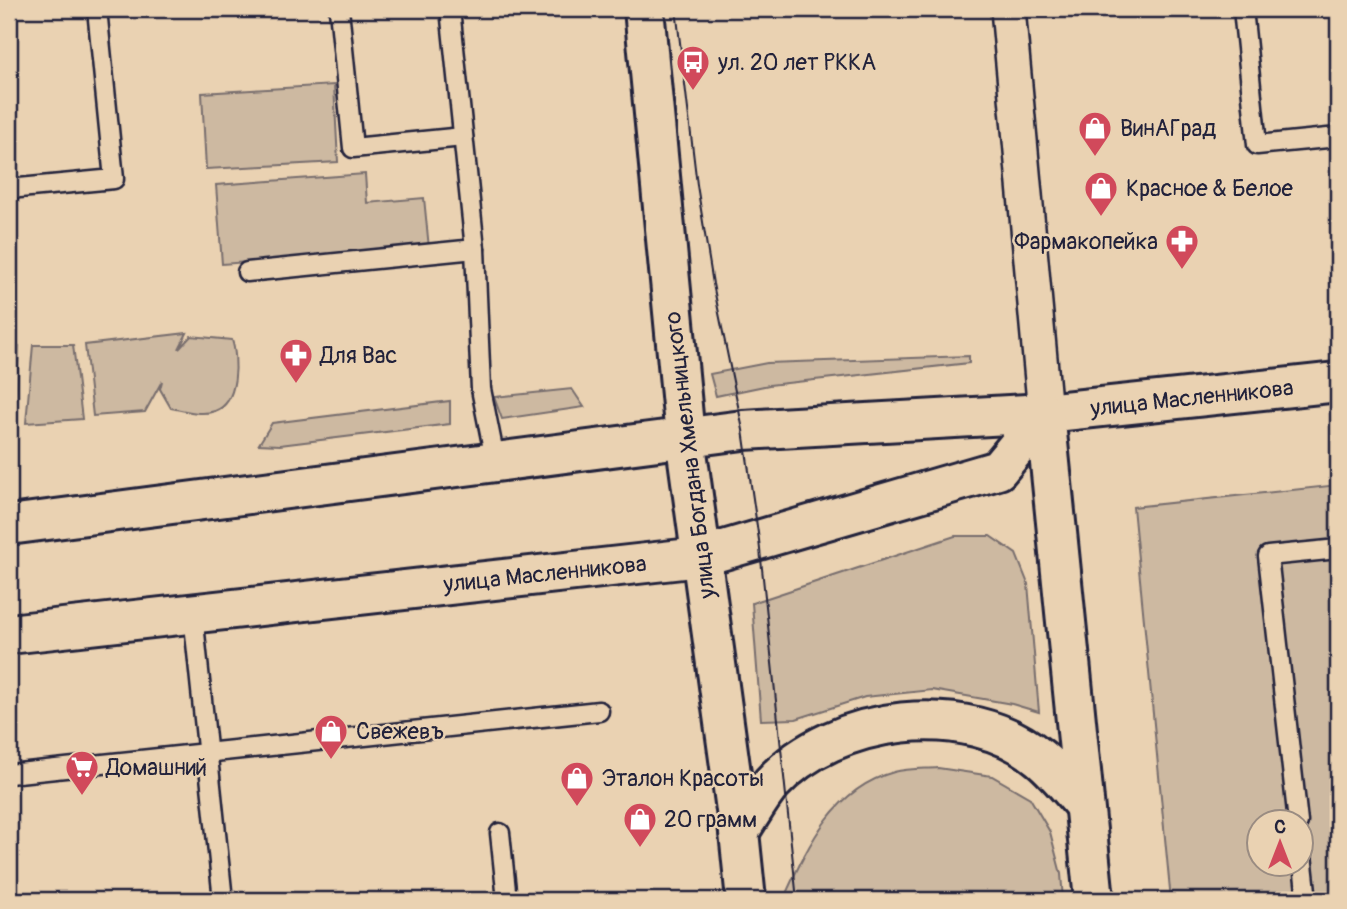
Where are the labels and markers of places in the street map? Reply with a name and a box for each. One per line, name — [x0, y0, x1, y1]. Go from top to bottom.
bus stop icon: ул. 20 лет РККА — [674, 43, 712, 92]
place label: ул. 20 лет РККА — [717, 48, 876, 77]
shop icon: ВинАГрад — [1076, 109, 1114, 158]
place label: ВинАГрад — [1120, 114, 1216, 143]
shop icon: Красное & Белое — [1082, 169, 1120, 218]
place label: Красное & Белое — [1126, 174, 1294, 203]
pharmacy icon: Фармакопейка — [1163, 222, 1201, 271]
place label: Фармакопейка — [1014, 227, 1158, 256]
pharmacy icon: Для Вас — [277, 336, 315, 385]
place label: Для Вас — [319, 341, 397, 370]
shop icon: Свежевъ — [312, 712, 350, 761]
place label: Свежевъ — [356, 717, 444, 746]
supermarket icon: Домашний — [63, 748, 101, 797]
place label: Домашний — [105, 753, 207, 782]
shop icon: Эталон Красоты — [558, 759, 596, 808]
place label: Эталон Красоты — [602, 764, 764, 793]
shop icon: 20 грамм — [621, 800, 659, 849]
place label: 20 грамм — [664, 805, 757, 834]

